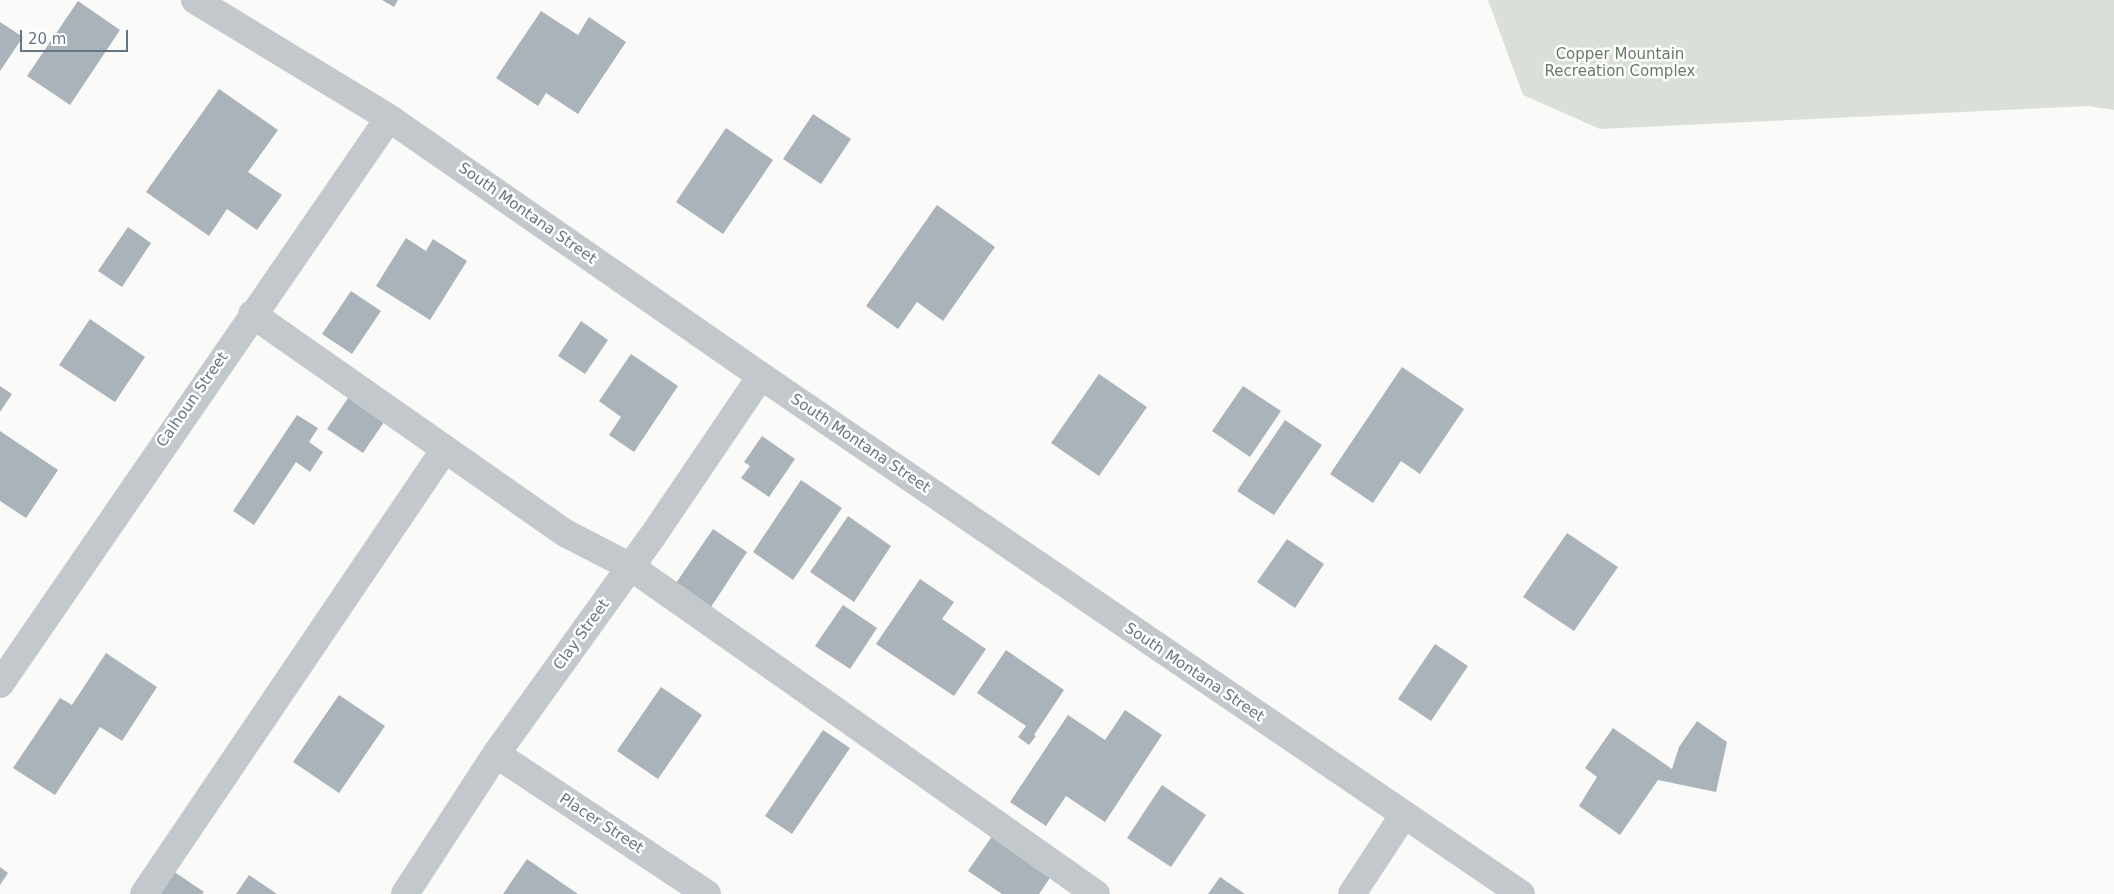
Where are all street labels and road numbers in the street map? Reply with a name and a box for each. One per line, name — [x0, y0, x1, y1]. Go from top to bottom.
street label: South Montana Street — [455, 160, 599, 268]
street label: Calhoun Street — [154, 349, 232, 451]
street label: South Montana Street — [787, 391, 933, 497]
street label: Clay Street — [550, 596, 614, 674]
street label: South Montana Street — [1121, 620, 1267, 726]
street label: Placer Street — [556, 790, 646, 858]

